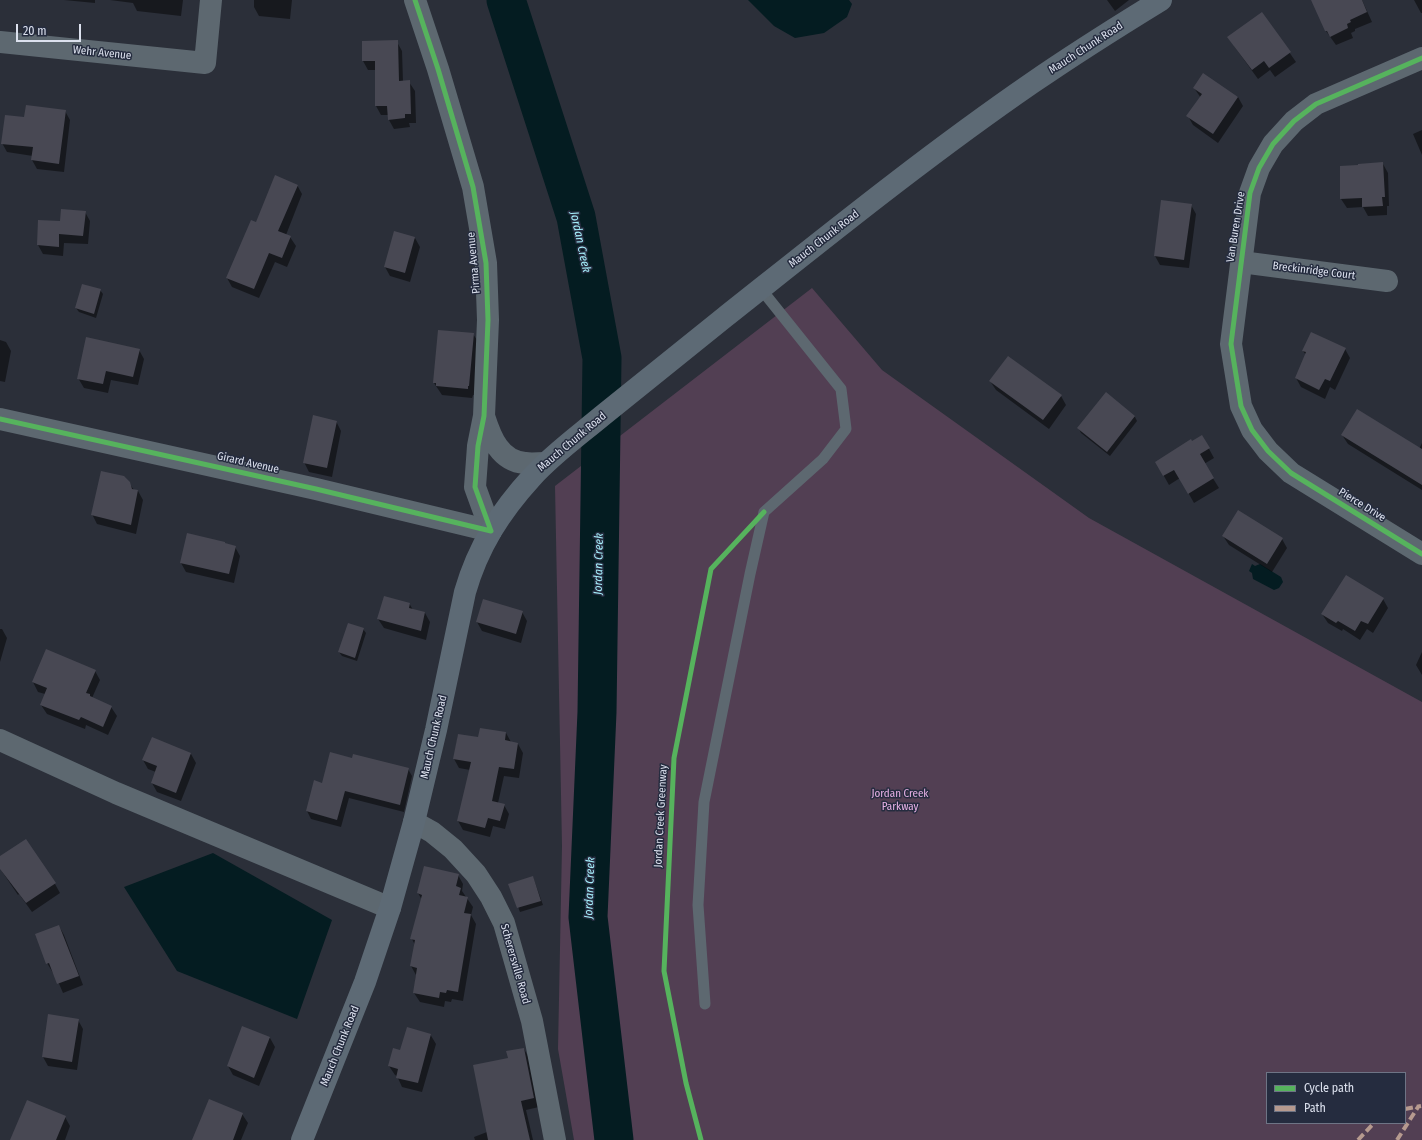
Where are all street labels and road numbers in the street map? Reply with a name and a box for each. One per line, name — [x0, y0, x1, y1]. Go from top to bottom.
street label: Mauch Chunk Road — [1047, 19, 1125, 77]
street label: Wehr Avenue — [72, 43, 132, 63]
street label: Van Buren Drive — [1224, 191, 1248, 263]
street label: Mauch Chunk Road — [786, 208, 862, 270]
street label: Pirma Avenue — [465, 232, 483, 294]
street label: Breckinridge Court — [1272, 259, 1356, 283]
street label: Mauch Chunk Road — [535, 409, 609, 475]
street label: Girard Avenue — [216, 449, 280, 477]
street label: Pierce Drive — [1336, 485, 1388, 525]
street label: Mauch Chunk Road — [418, 694, 450, 780]
street label: Jordan Creek Greenway — [652, 764, 670, 868]
street label: Scherersville Road — [497, 922, 533, 1006]
street label: Mauch Chunk Road — [318, 1004, 362, 1088]

